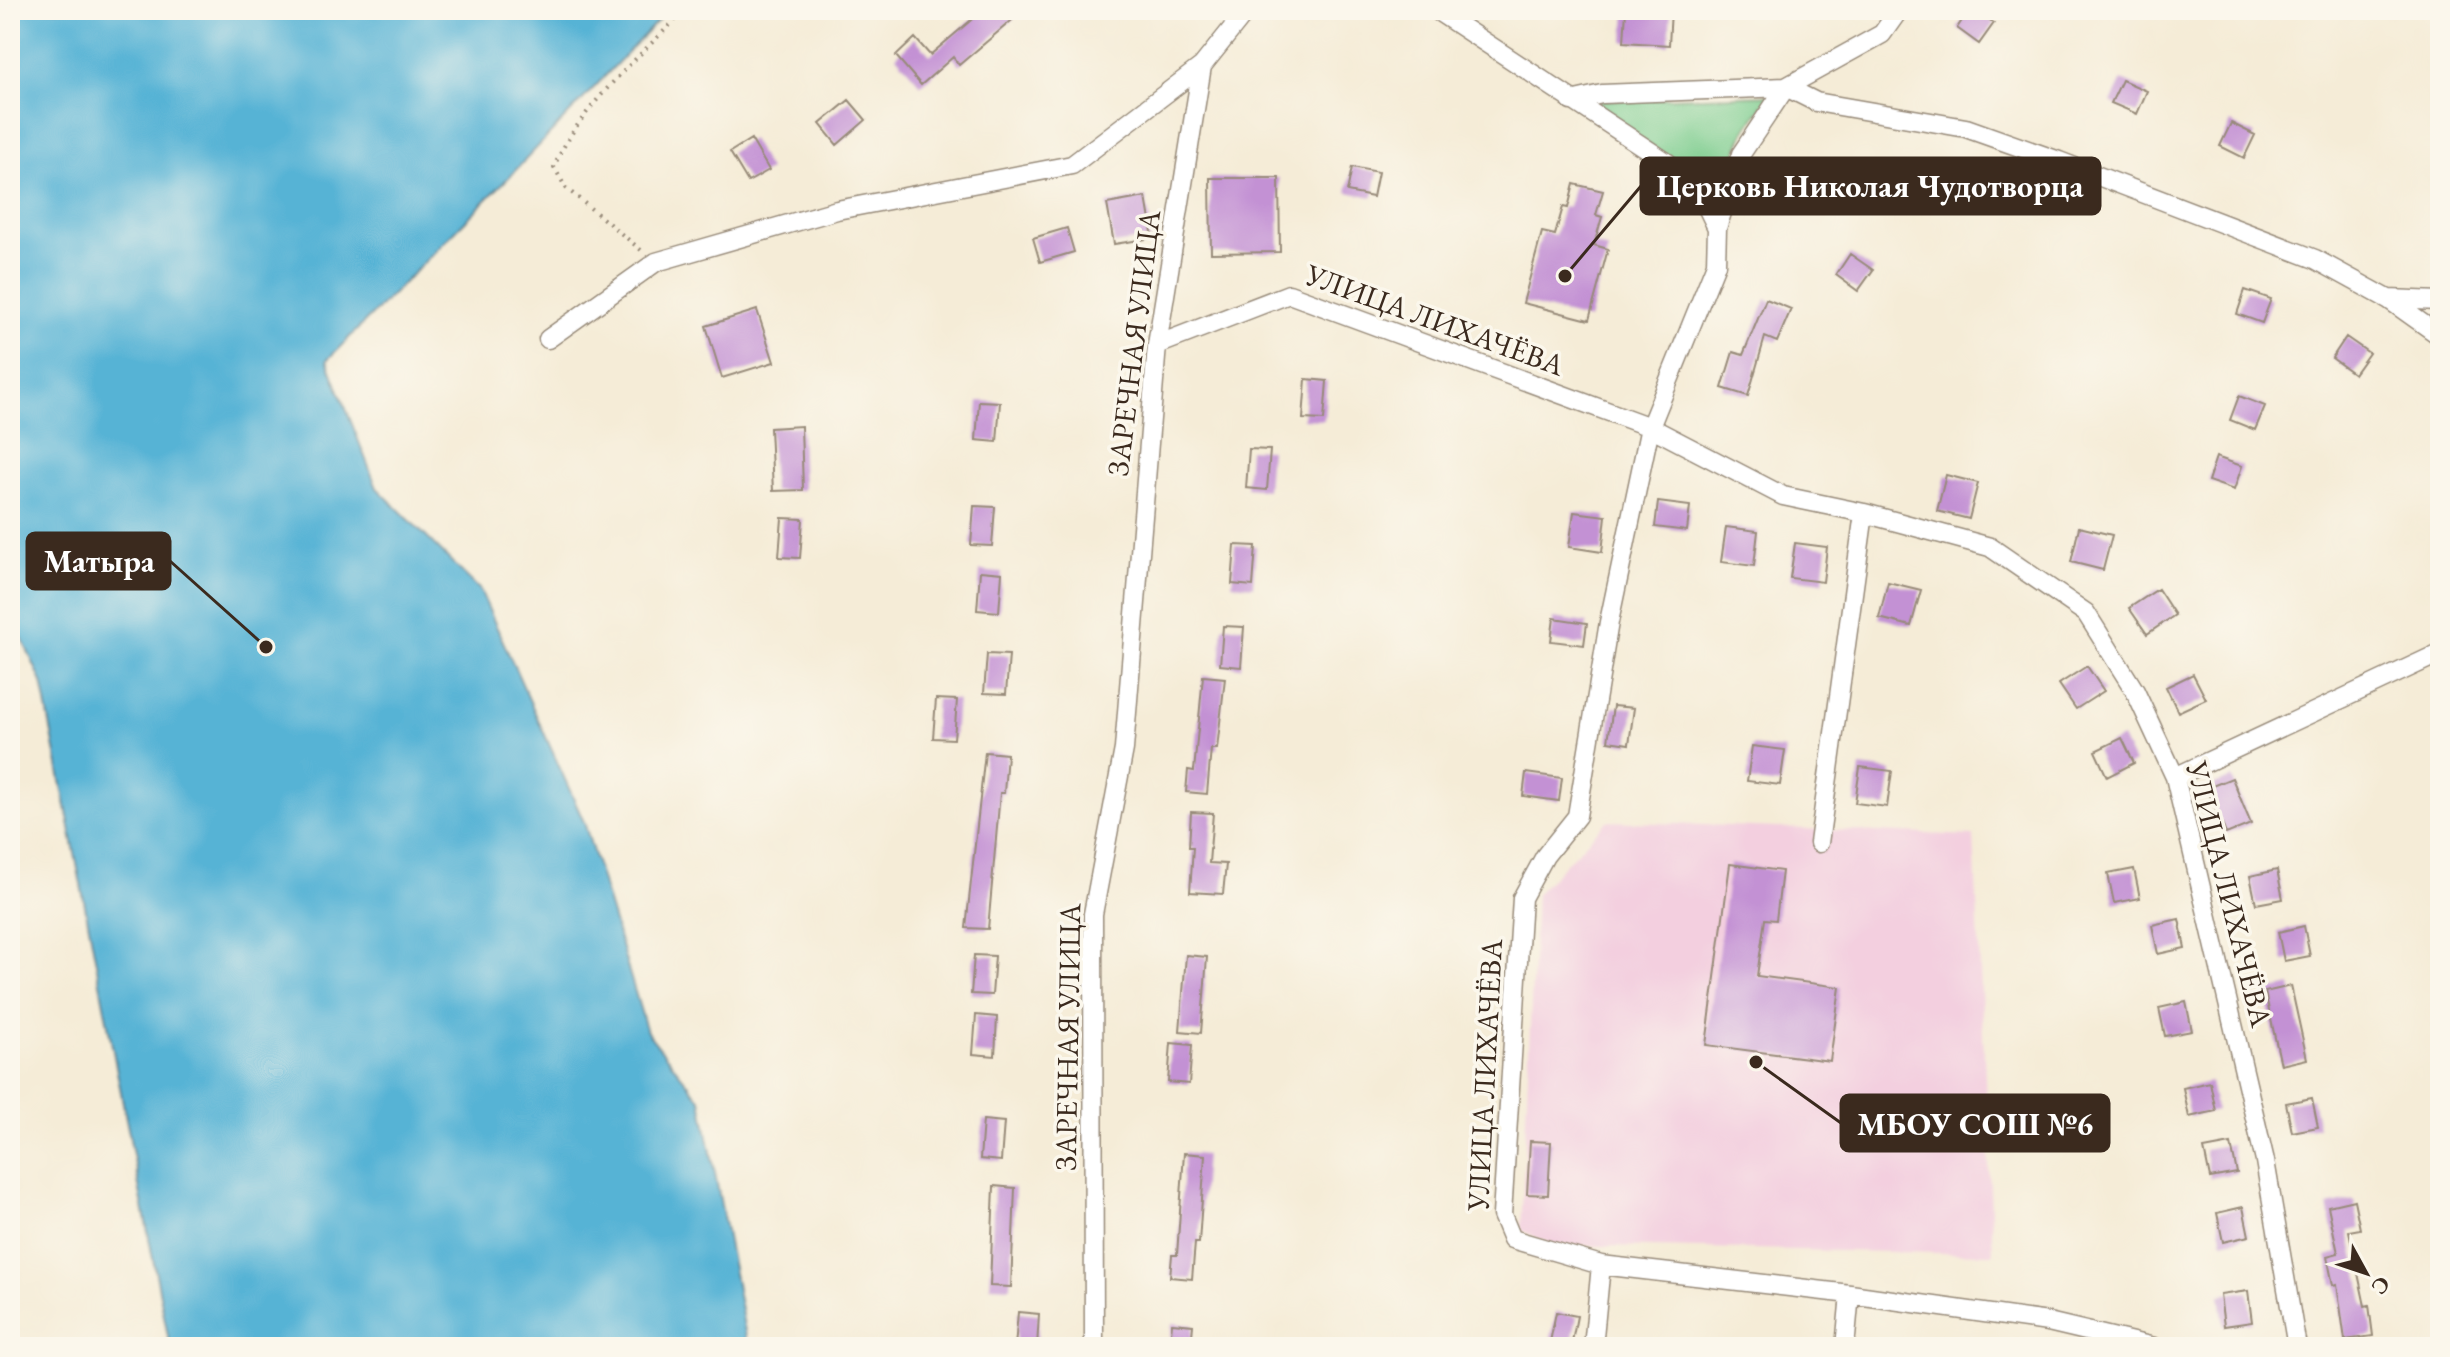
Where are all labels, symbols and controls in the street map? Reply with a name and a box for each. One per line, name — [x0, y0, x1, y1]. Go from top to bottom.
callout: Церковь Николая Чудотворца — [1641, 158, 2100, 214]
text: Церковь Николая Чудотворца — [1657, 165, 2084, 207]
street label: ЗАРЕЧНАЯ УЛИЦА — [1098, 208, 1169, 478]
street label: УЛИЦА ЛИХАЧЁВА — [1300, 254, 1570, 385]
callout: Матыра — [27, 533, 170, 589]
text: Матыра — [43, 540, 156, 582]
street label: УЛИЦА ЛИХАЧЁВА — [2177, 756, 2281, 1031]
street label: ЗАРЕЧНАЯ УЛИЦА — [1046, 903, 1089, 1171]
street label: УЛИЦА ЛИХАЧЁВА — [1458, 938, 1511, 1213]
callout: МБОУ СОШ №6 — [1841, 1095, 2109, 1151]
text: МБОУ СОШ №6 — [1857, 1103, 2093, 1145]
north arrow — [2326, 1233, 2406, 1313]
text: С — [2365, 1270, 2397, 1301]

